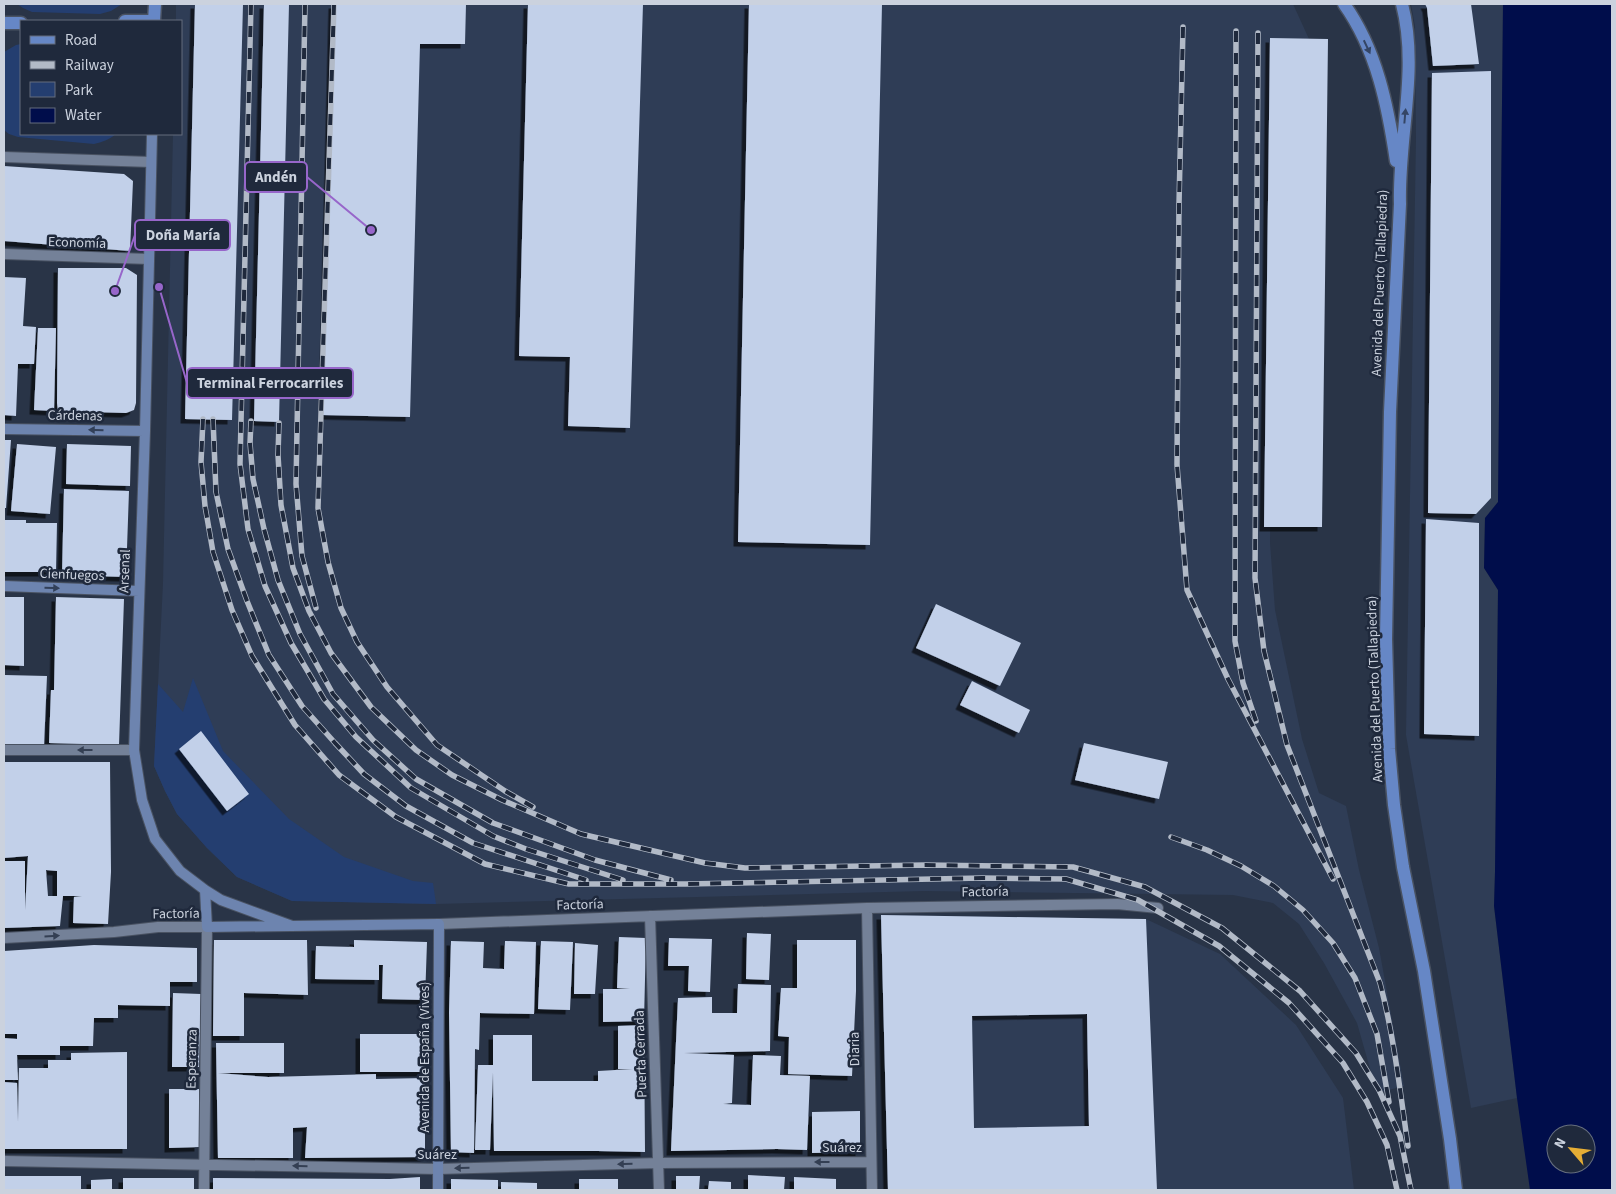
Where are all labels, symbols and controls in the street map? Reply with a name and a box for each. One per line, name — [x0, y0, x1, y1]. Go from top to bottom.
legend — [20, 20, 182, 135]
text: Road — [65, 30, 97, 51]
one-way arrow — [1364, 40, 1372, 54]
text: Railway — [65, 55, 114, 76]
text: Park — [65, 80, 94, 101]
text: Water — [65, 105, 102, 126]
one-way arrow — [1402, 107, 1410, 123]
callout: Andén — [245, 162, 307, 192]
text: Andén — [254, 167, 297, 188]
street label: Avenida del Puerto (Tallapiedra) — [1367, 189, 1393, 377]
callout: Doña María — [135, 220, 230, 250]
text: Doña María — [146, 225, 220, 246]
street label: Economía — [48, 232, 106, 254]
callout: Terminal Ferrocarriles — [187, 368, 353, 398]
text: Terminal Ferrocarriles — [197, 373, 344, 394]
street label: Cárdenas — [47, 406, 103, 426]
one-way arrow — [88, 426, 104, 434]
street label: Arsenal — [114, 548, 136, 593]
street label: Cienfuegos — [39, 564, 105, 586]
one-way arrow — [45, 584, 61, 592]
street label: Avenida del Puerto (Tallapiedra) — [1362, 595, 1388, 783]
one-way arrow — [77, 746, 93, 754]
street label: Factoría — [961, 882, 1009, 902]
street label: Factoría — [556, 894, 604, 916]
street label: Factoría — [152, 904, 200, 924]
one-way arrow — [45, 931, 61, 939]
street label: Avenida de España (Vives) — [415, 982, 435, 1133]
street label: Puerta Cerrada — [629, 1010, 653, 1098]
street label: Esperanza — [181, 1029, 203, 1089]
street label: Diaria — [845, 1032, 865, 1066]
north arrow — [1546, 1124, 1596, 1174]
text: N — [1549, 1135, 1571, 1152]
street label: Suárez — [822, 1138, 862, 1158]
street label: Suárez — [417, 1145, 457, 1165]
one-way arrow — [814, 1158, 830, 1166]
one-way arrow — [616, 1160, 632, 1168]
one-way arrow — [291, 1162, 307, 1170]
one-way arrow — [454, 1164, 470, 1172]

